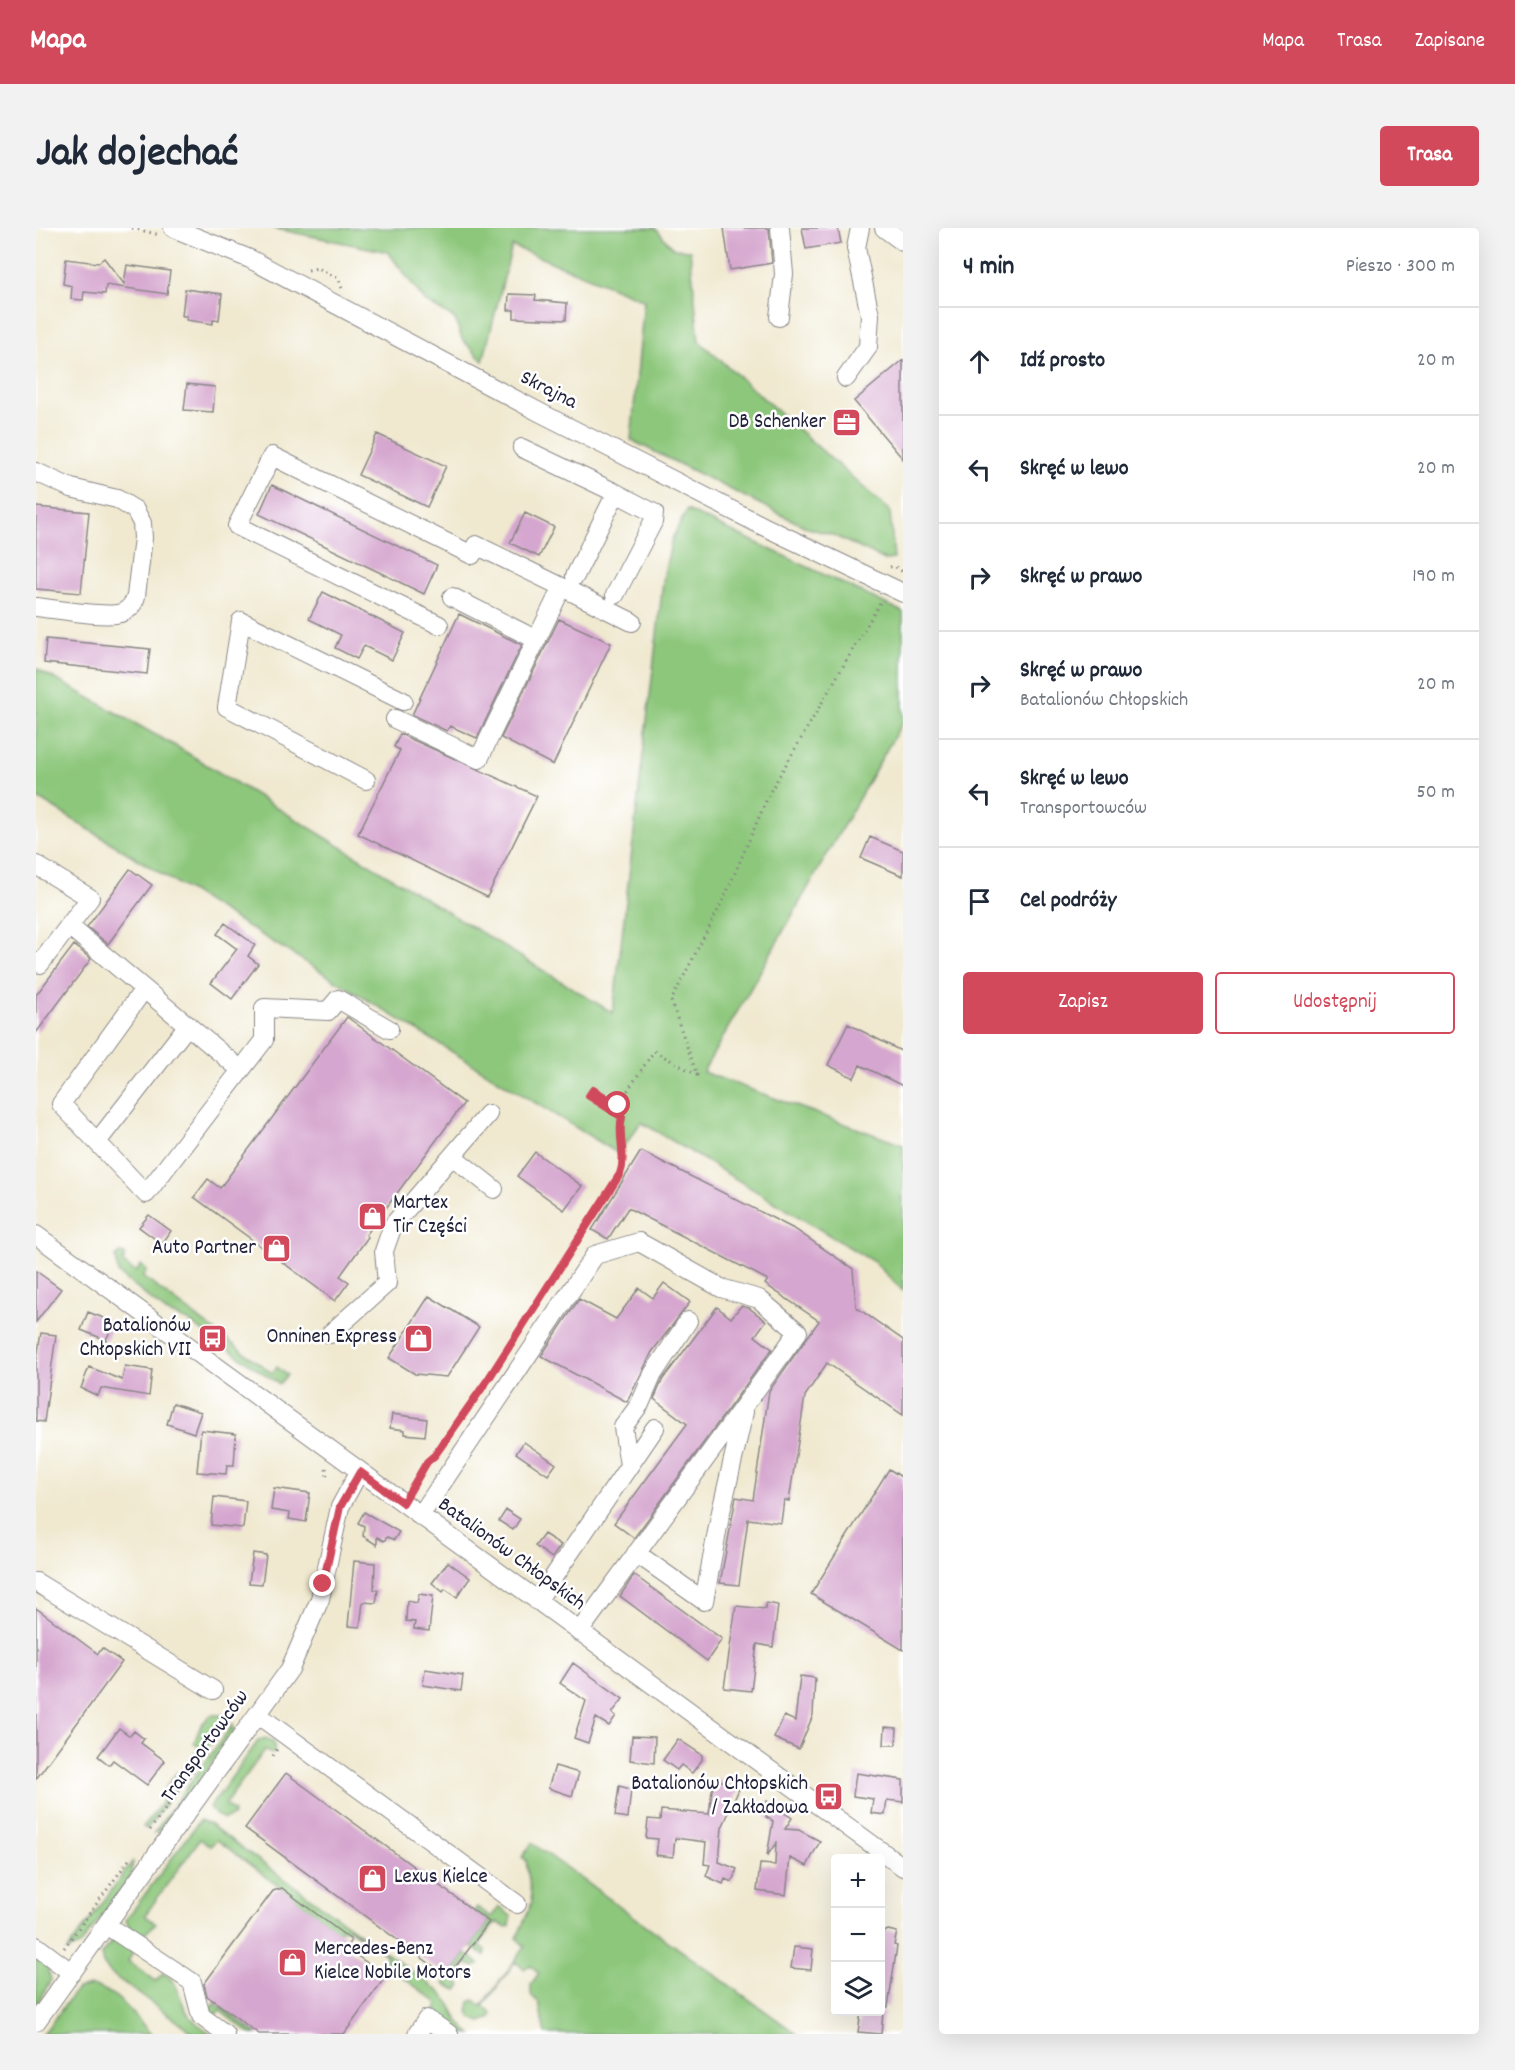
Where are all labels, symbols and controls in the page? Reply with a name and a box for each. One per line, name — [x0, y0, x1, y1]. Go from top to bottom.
text: Mapa — [30, 22, 86, 62]
text: Mapa — [1262, 27, 1304, 57]
text: Trasa — [1337, 27, 1382, 57]
text: Zapisane — [1415, 27, 1485, 57]
text: Jak dojechać — [36, 126, 238, 186]
button: Trasa — [1380, 126, 1479, 186]
text: 4 min — [963, 249, 1014, 286]
text: Pieszo · 300 m — [1346, 253, 1455, 281]
icon: ahead — [963, 345, 996, 378]
text: Idź prosto — [1020, 346, 1105, 377]
text: 20 m — [1417, 347, 1455, 375]
street label: Skrajna — [514, 364, 583, 419]
office icon: DB Schenker — [831, 407, 863, 439]
place label: DB Schenker — [728, 408, 826, 438]
icon: left — [963, 453, 996, 486]
text: Skręć w lewo — [1020, 454, 1129, 485]
text: 20 m — [1417, 455, 1455, 483]
icon: right — [963, 561, 996, 594]
text: Skręć w prawo — [1020, 562, 1142, 593]
text: 190 m — [1412, 563, 1455, 591]
text: Skręć w prawo — [1020, 656, 1142, 687]
icon: right — [963, 669, 996, 702]
text: 20 m — [1417, 671, 1455, 699]
text: Batalionów Chłopskich — [1020, 687, 1188, 715]
text: Skręć w lewo — [1020, 764, 1129, 795]
icon: left — [963, 777, 996, 810]
text: 50 m — [1417, 779, 1455, 807]
text: Transportowców — [1020, 795, 1147, 823]
icon: arrive — [963, 885, 996, 918]
text: Cel podróży — [1020, 886, 1116, 917]
button: Zapisz — [963, 972, 1203, 1034]
button: Udostępnij — [1215, 972, 1455, 1034]
route start — [604, 1091, 630, 1117]
place label: Martex Tir Części — [393, 1189, 467, 1243]
shop icon: Martex Tir Części — [356, 1200, 388, 1232]
shop icon: Auto Partner — [261, 1233, 293, 1265]
place label: Auto Partner — [152, 1234, 256, 1264]
place label: Batalionów Chłopskich VII — [79, 1312, 191, 1366]
shop icon: Onninen Express — [402, 1322, 434, 1354]
bus stop icon: Batalionów Chłopskich VII — [196, 1323, 228, 1355]
place label: Onninen Express — [267, 1323, 397, 1353]
street label: Batalionów Chłopskich — [431, 1491, 591, 1619]
route end — [309, 1570, 335, 1596]
street label: Transportowców — [155, 1684, 257, 1810]
place label: Batalionów Chłopskich / Zakładowa — [631, 1770, 809, 1824]
bus stop icon: Batalionów Chłopskich / Zakładowa — [813, 1781, 845, 1813]
map controls — [831, 1854, 885, 2016]
button: + — [831, 1854, 885, 1908]
shop icon: Lexus Kielce — [357, 1862, 389, 1894]
place label: Lexus Kielce — [394, 1863, 488, 1893]
button: − — [831, 1908, 885, 1962]
place label: Mercedes-Benz Kielce Nobile Motors — [314, 1935, 471, 1989]
shop icon: Mercedes-Benz Kielce Nobile Motors — [277, 1946, 309, 1978]
button: layers — [831, 1962, 885, 2016]

